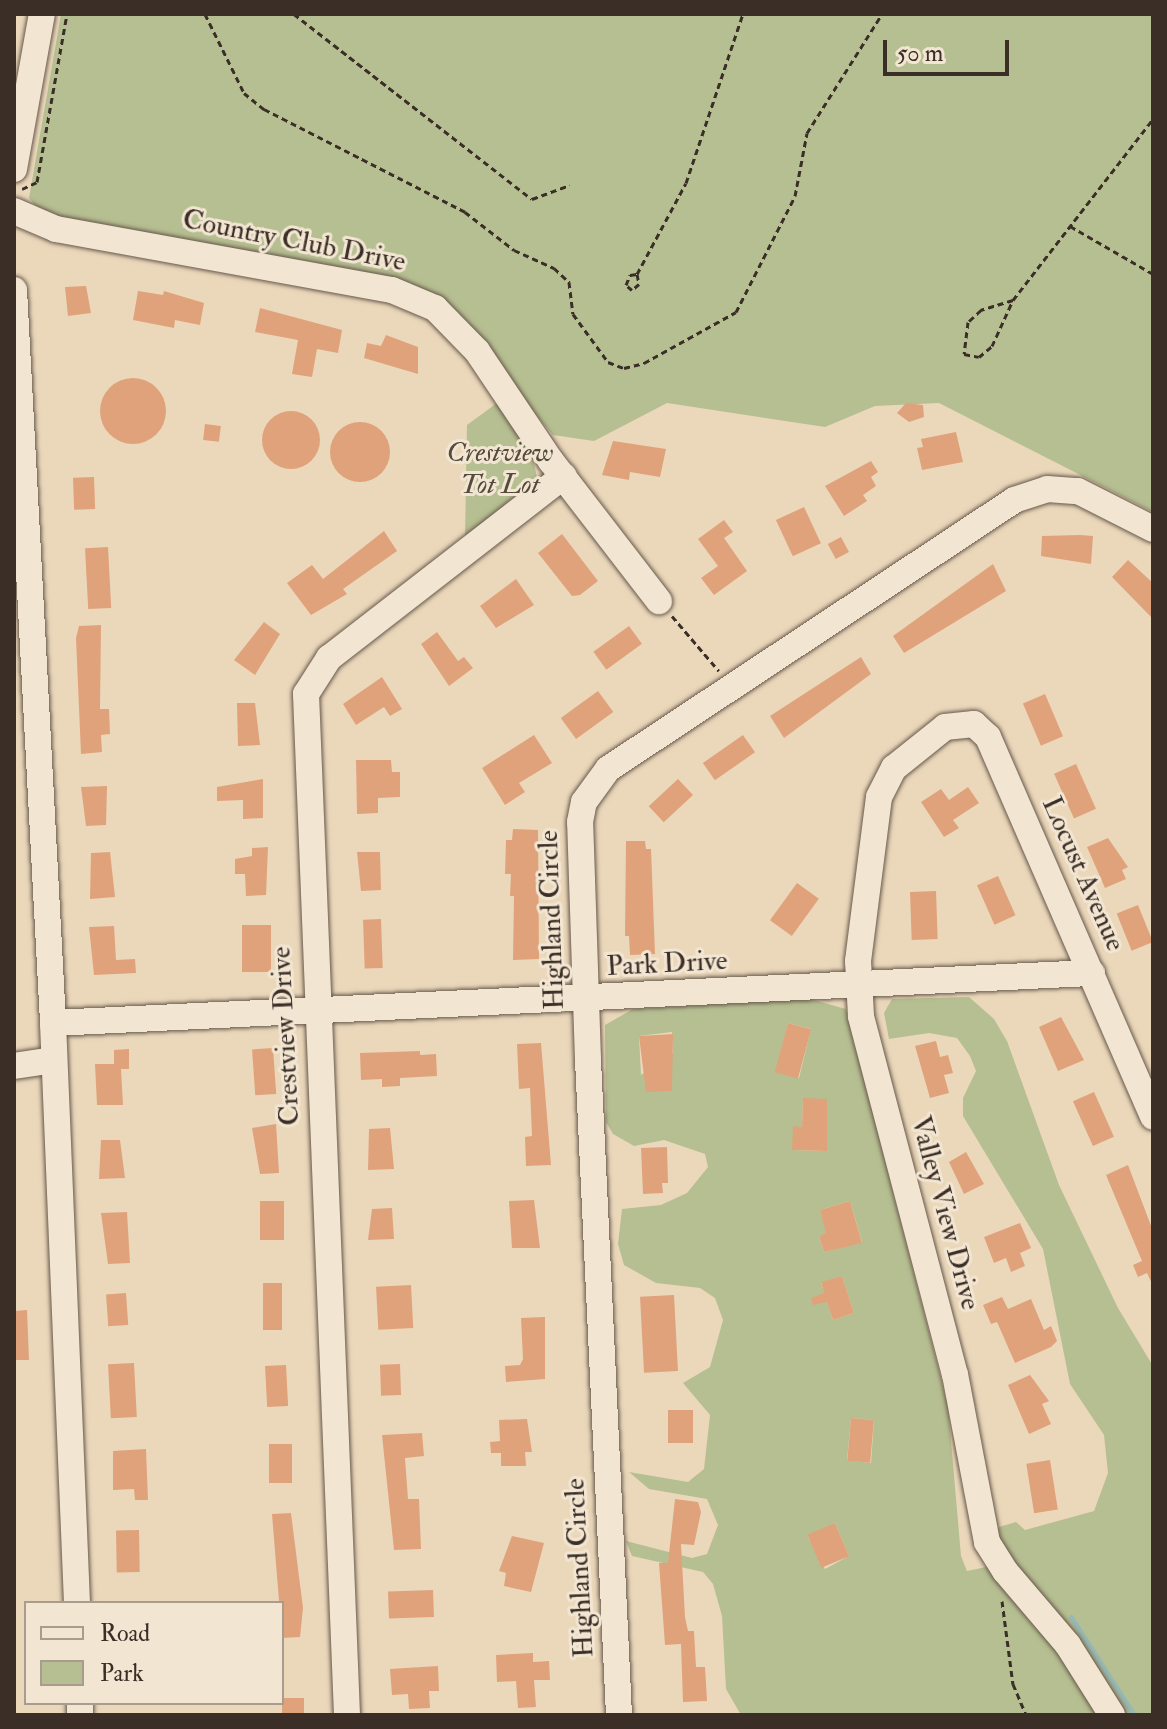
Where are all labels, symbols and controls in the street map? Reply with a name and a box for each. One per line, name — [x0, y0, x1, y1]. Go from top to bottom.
scale bar — [887, 24, 1013, 74]
text: 50 m — [897, 38, 943, 69]
street label: Country Club Drive — [180, 203, 408, 279]
park label: Crestview Tot Lot — [446, 436, 554, 502]
street label: Locust Avenue — [1034, 792, 1132, 956]
street label: Highland Circle — [532, 830, 572, 1010]
street label: Park Drive — [606, 944, 728, 984]
street label: Crestview Drive — [265, 946, 307, 1126]
street label: Valley View Drive — [903, 1112, 987, 1314]
street label: Highland Circle — [559, 1477, 601, 1659]
legend — [24, 1601, 284, 1705]
text: Road — [100, 1618, 150, 1649]
text: Park — [100, 1658, 144, 1689]

